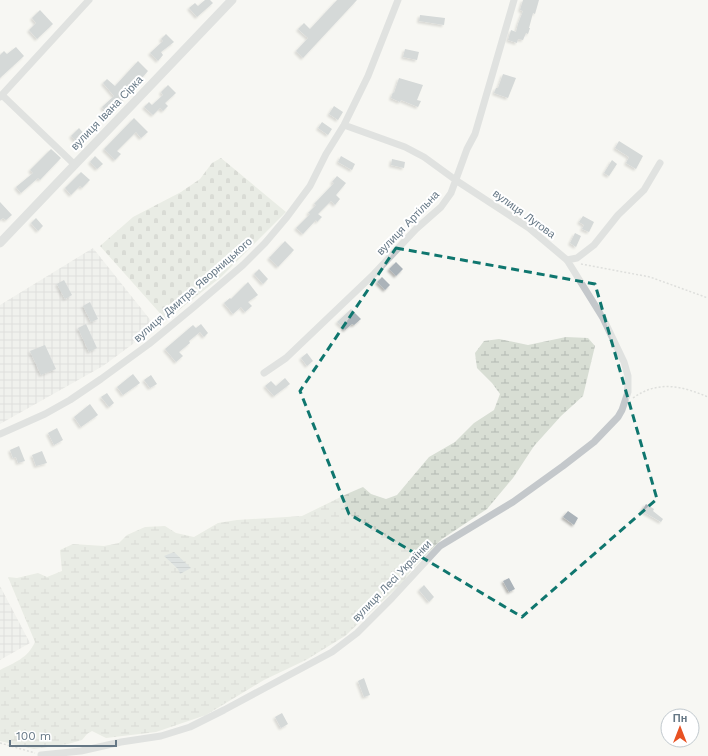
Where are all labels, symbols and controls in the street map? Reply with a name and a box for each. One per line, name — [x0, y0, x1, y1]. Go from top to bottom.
street label: вулиця Івана Сірка — [68, 73, 146, 153]
street label: вулиця Артільна — [374, 187, 443, 258]
street label: вулиця Лугова — [490, 187, 558, 242]
street label: вулиця Дмитра Яворницького — [131, 235, 255, 345]
street label: вулиця Лесі Українки — [350, 538, 434, 624]
north arrow — [660, 708, 700, 748]
text: Пн — [673, 712, 687, 725]
scale bar — [10, 722, 116, 748]
text: 100 m — [16, 729, 51, 743]

